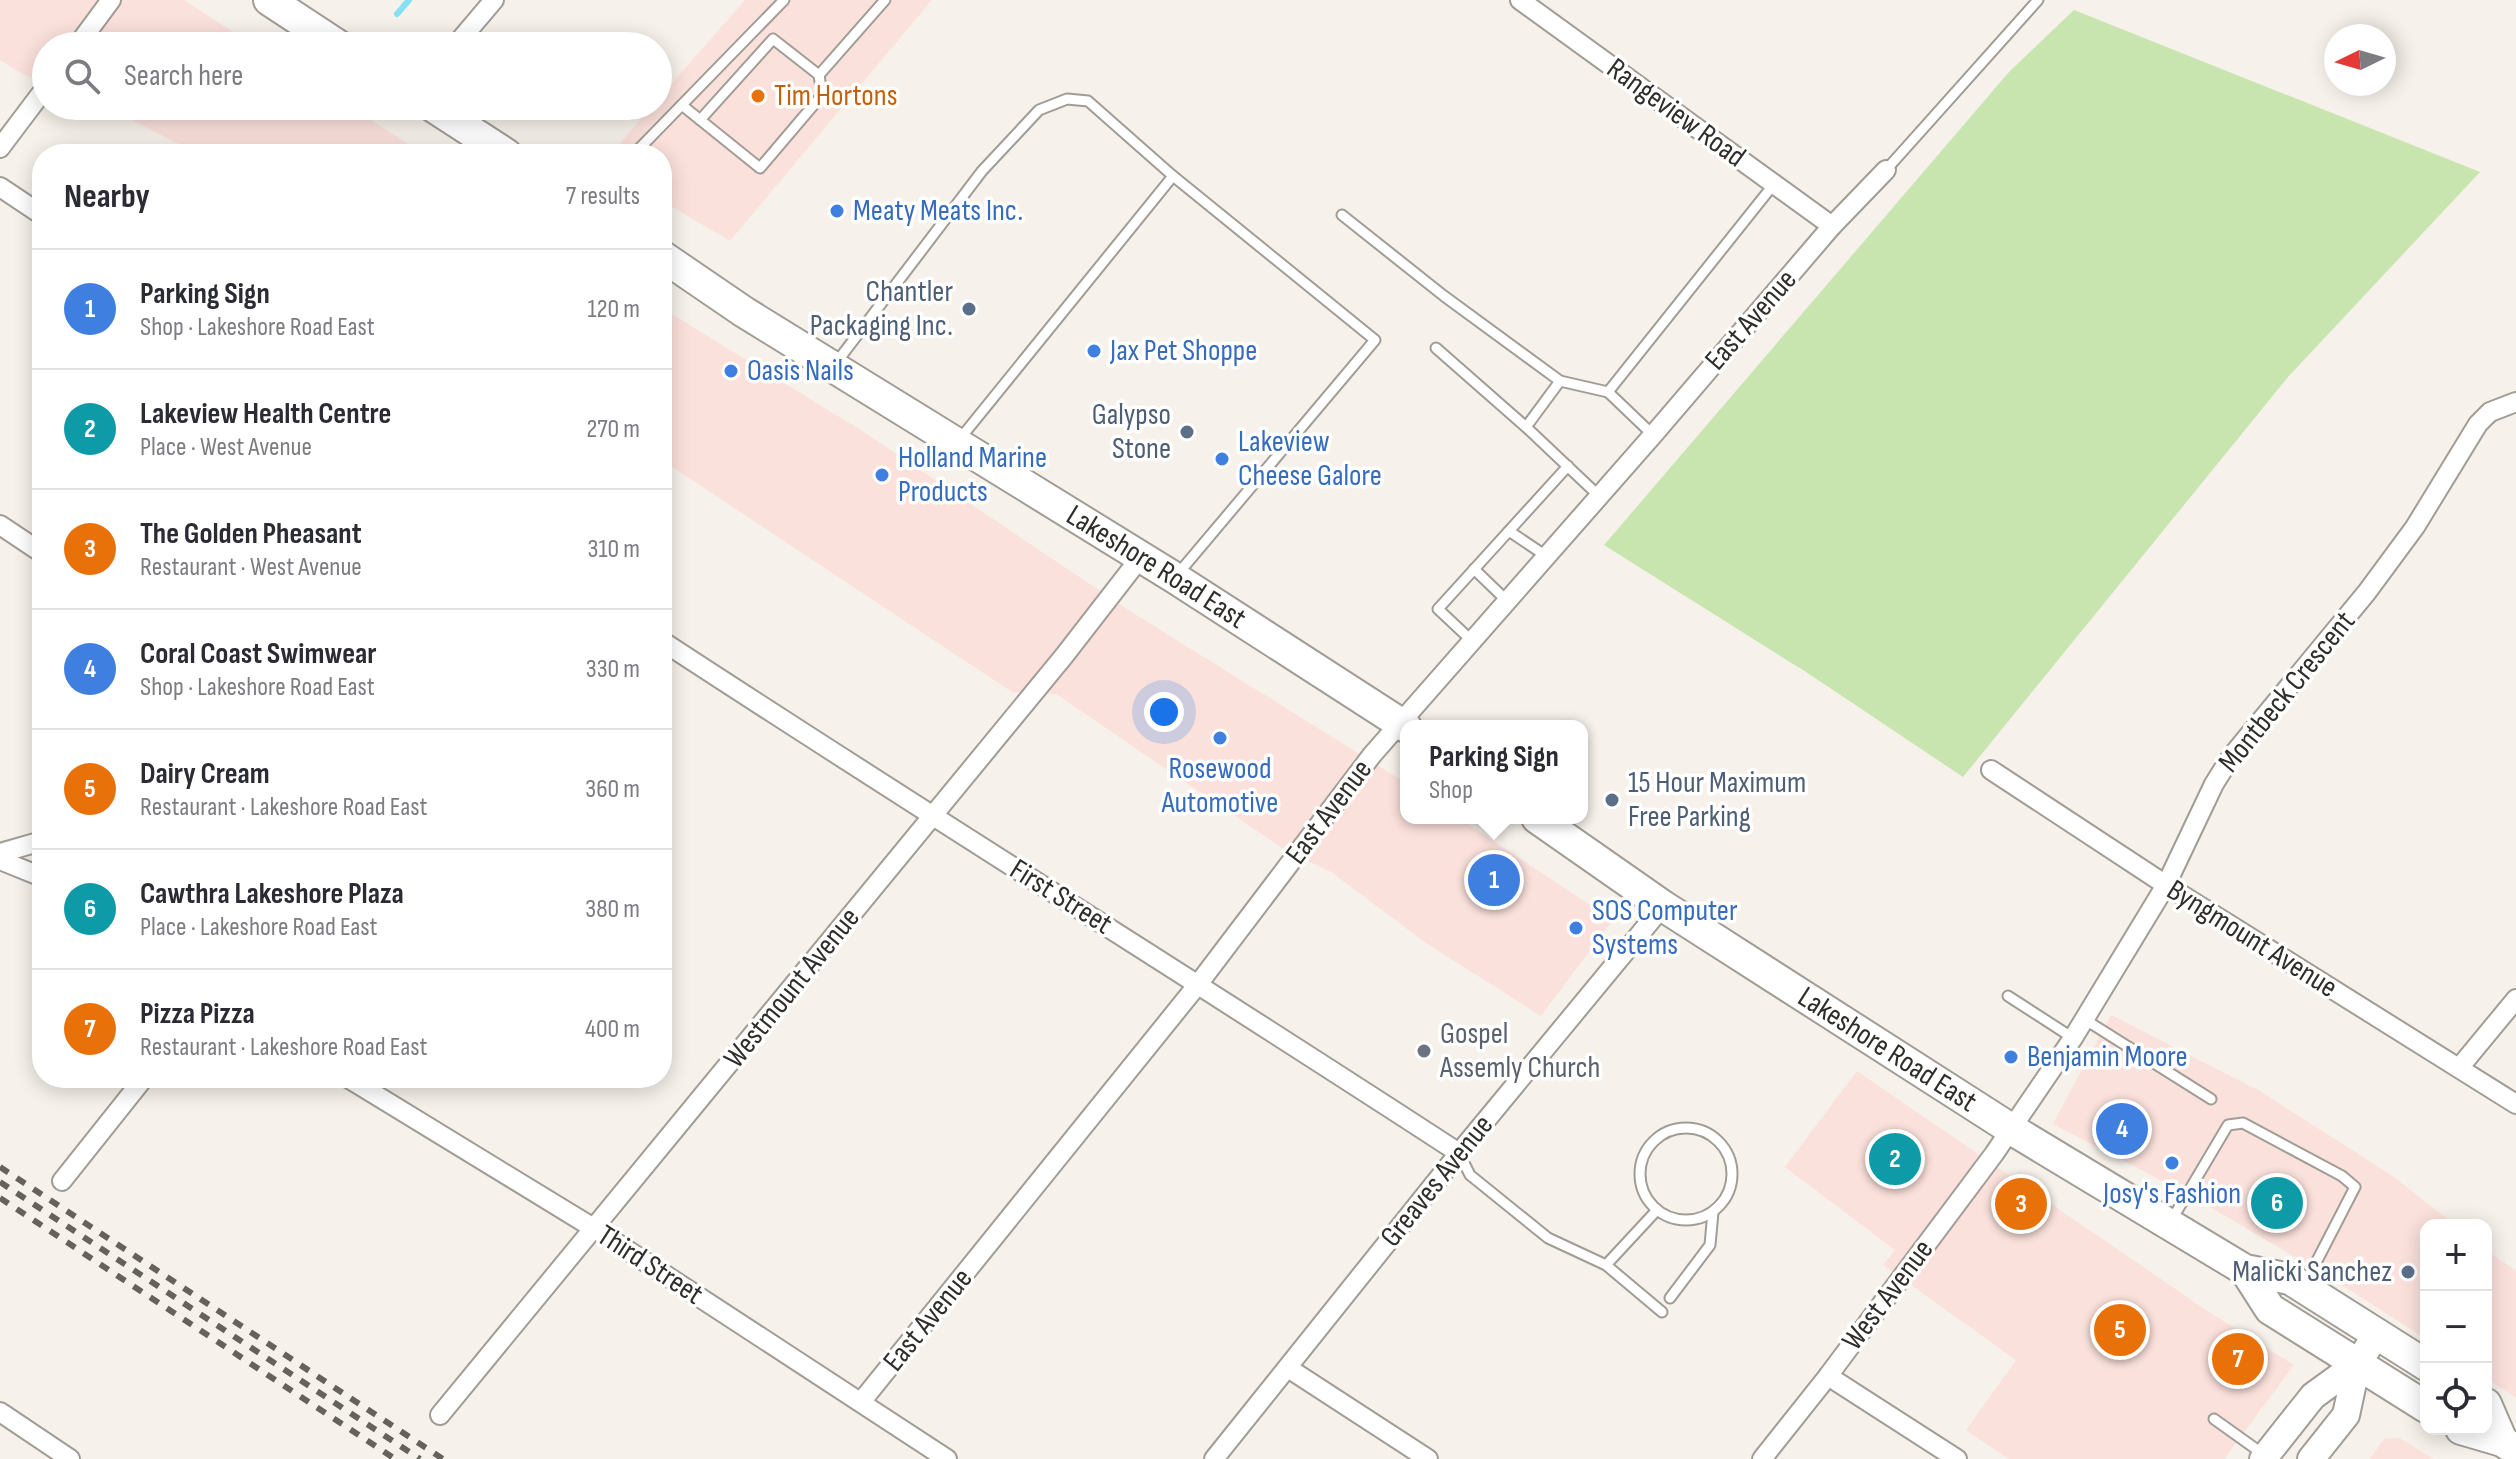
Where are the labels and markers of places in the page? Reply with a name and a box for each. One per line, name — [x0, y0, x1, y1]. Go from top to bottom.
place label: Tim Hortons — [774, 78, 897, 114]
marker: Tim Hortons — [749, 87, 767, 105]
place label: Meaty Meats Inc. — [853, 193, 1023, 229]
marker: Meaty Meats Inc. — [828, 202, 846, 220]
place label: Chantler Packaging Inc. — [810, 274, 953, 344]
marker: Chantler Packaging Inc. — [960, 300, 978, 318]
place label: Jax Pet Shoppe — [1109, 333, 1257, 369]
marker: Jax Pet Shoppe — [1085, 342, 1103, 360]
place label: Oasis Nails — [747, 353, 854, 389]
marker: Oasis Nails — [722, 362, 740, 380]
place label: Galypso Stone — [1092, 397, 1171, 467]
marker: Galypso Stone — [1178, 423, 1196, 441]
place label: Lakeview Cheese Galore — [1238, 424, 1382, 494]
place label: Holland Marine Products — [898, 440, 1047, 510]
marker: Lakeview Cheese Galore — [1213, 450, 1231, 468]
marker: Holland Marine Products — [873, 466, 891, 484]
marker: Rosewood Automotive — [1211, 729, 1229, 747]
place label: Rosewood Automotive — [1161, 751, 1278, 821]
place label: 15 Hour Maximum Free Parking — [1628, 765, 1806, 835]
marker: 15 Hour Maximum Free Parking — [1603, 791, 1621, 809]
pin: 1 — [1468, 850, 1520, 910]
place label: SOS Computer Systems — [1592, 893, 1738, 963]
marker: SOS Computer Systems — [1567, 919, 1585, 937]
place label: Gospel Assemly Church — [1439, 1016, 1600, 1086]
place label: Benjamin Moore — [2027, 1039, 2188, 1075]
marker: Gospel Assemly Church — [1415, 1042, 1433, 1060]
marker: Benjamin Moore — [2002, 1048, 2020, 1066]
pin: 4 — [2096, 1099, 2148, 1159]
pin: 2 — [1869, 1129, 1921, 1189]
marker: Josy's Fashion — [2163, 1154, 2181, 1172]
pin: 6 — [2251, 1173, 2303, 1233]
pin: 3 — [1995, 1174, 2047, 1234]
place label: Josy's Fashion — [2102, 1176, 2241, 1212]
place label: Malicki Sanchez — [2232, 1254, 2392, 1290]
marker: Malicki Sanchez — [2399, 1263, 2417, 1281]
pin: 5 — [2094, 1300, 2146, 1360]
pin: 7 — [2212, 1329, 2264, 1389]

